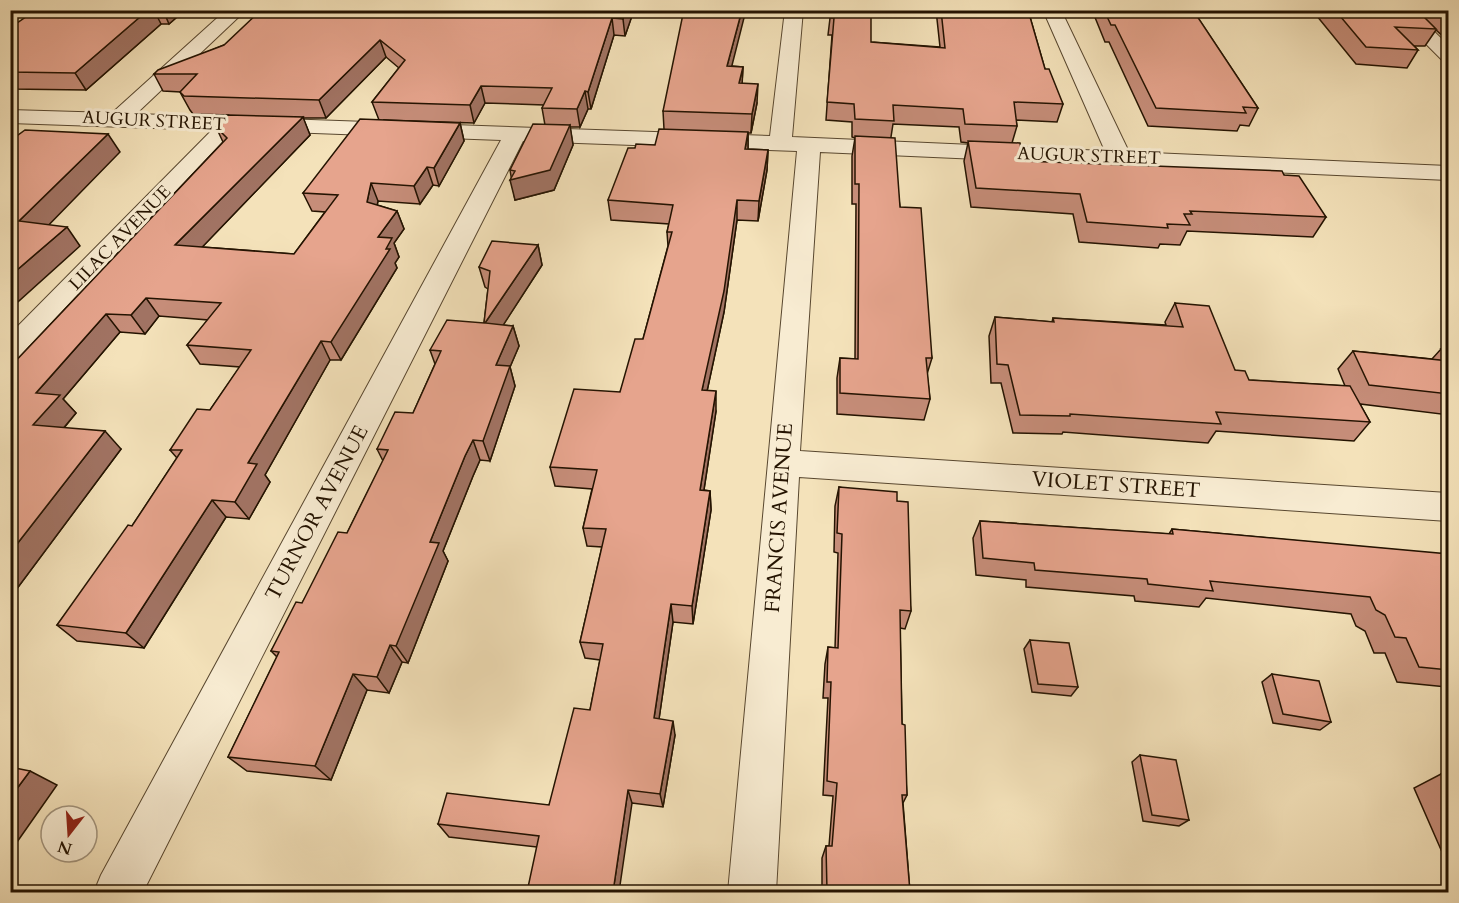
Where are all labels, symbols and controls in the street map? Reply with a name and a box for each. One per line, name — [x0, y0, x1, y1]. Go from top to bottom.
street label: AUGUR STREET — [82, 105, 226, 137]
street label: AUGUR STREET — [1017, 141, 1161, 171]
street label: LILAC AVENUE — [63, 180, 177, 296]
street label: TURNOR AVENUE — [258, 420, 376, 606]
street label: FRANCIS AVENUE — [758, 422, 800, 614]
street label: VIOLET STREET — [1031, 465, 1201, 505]
north arrow — [39, 804, 99, 864]
text: N — [55, 835, 75, 860]

